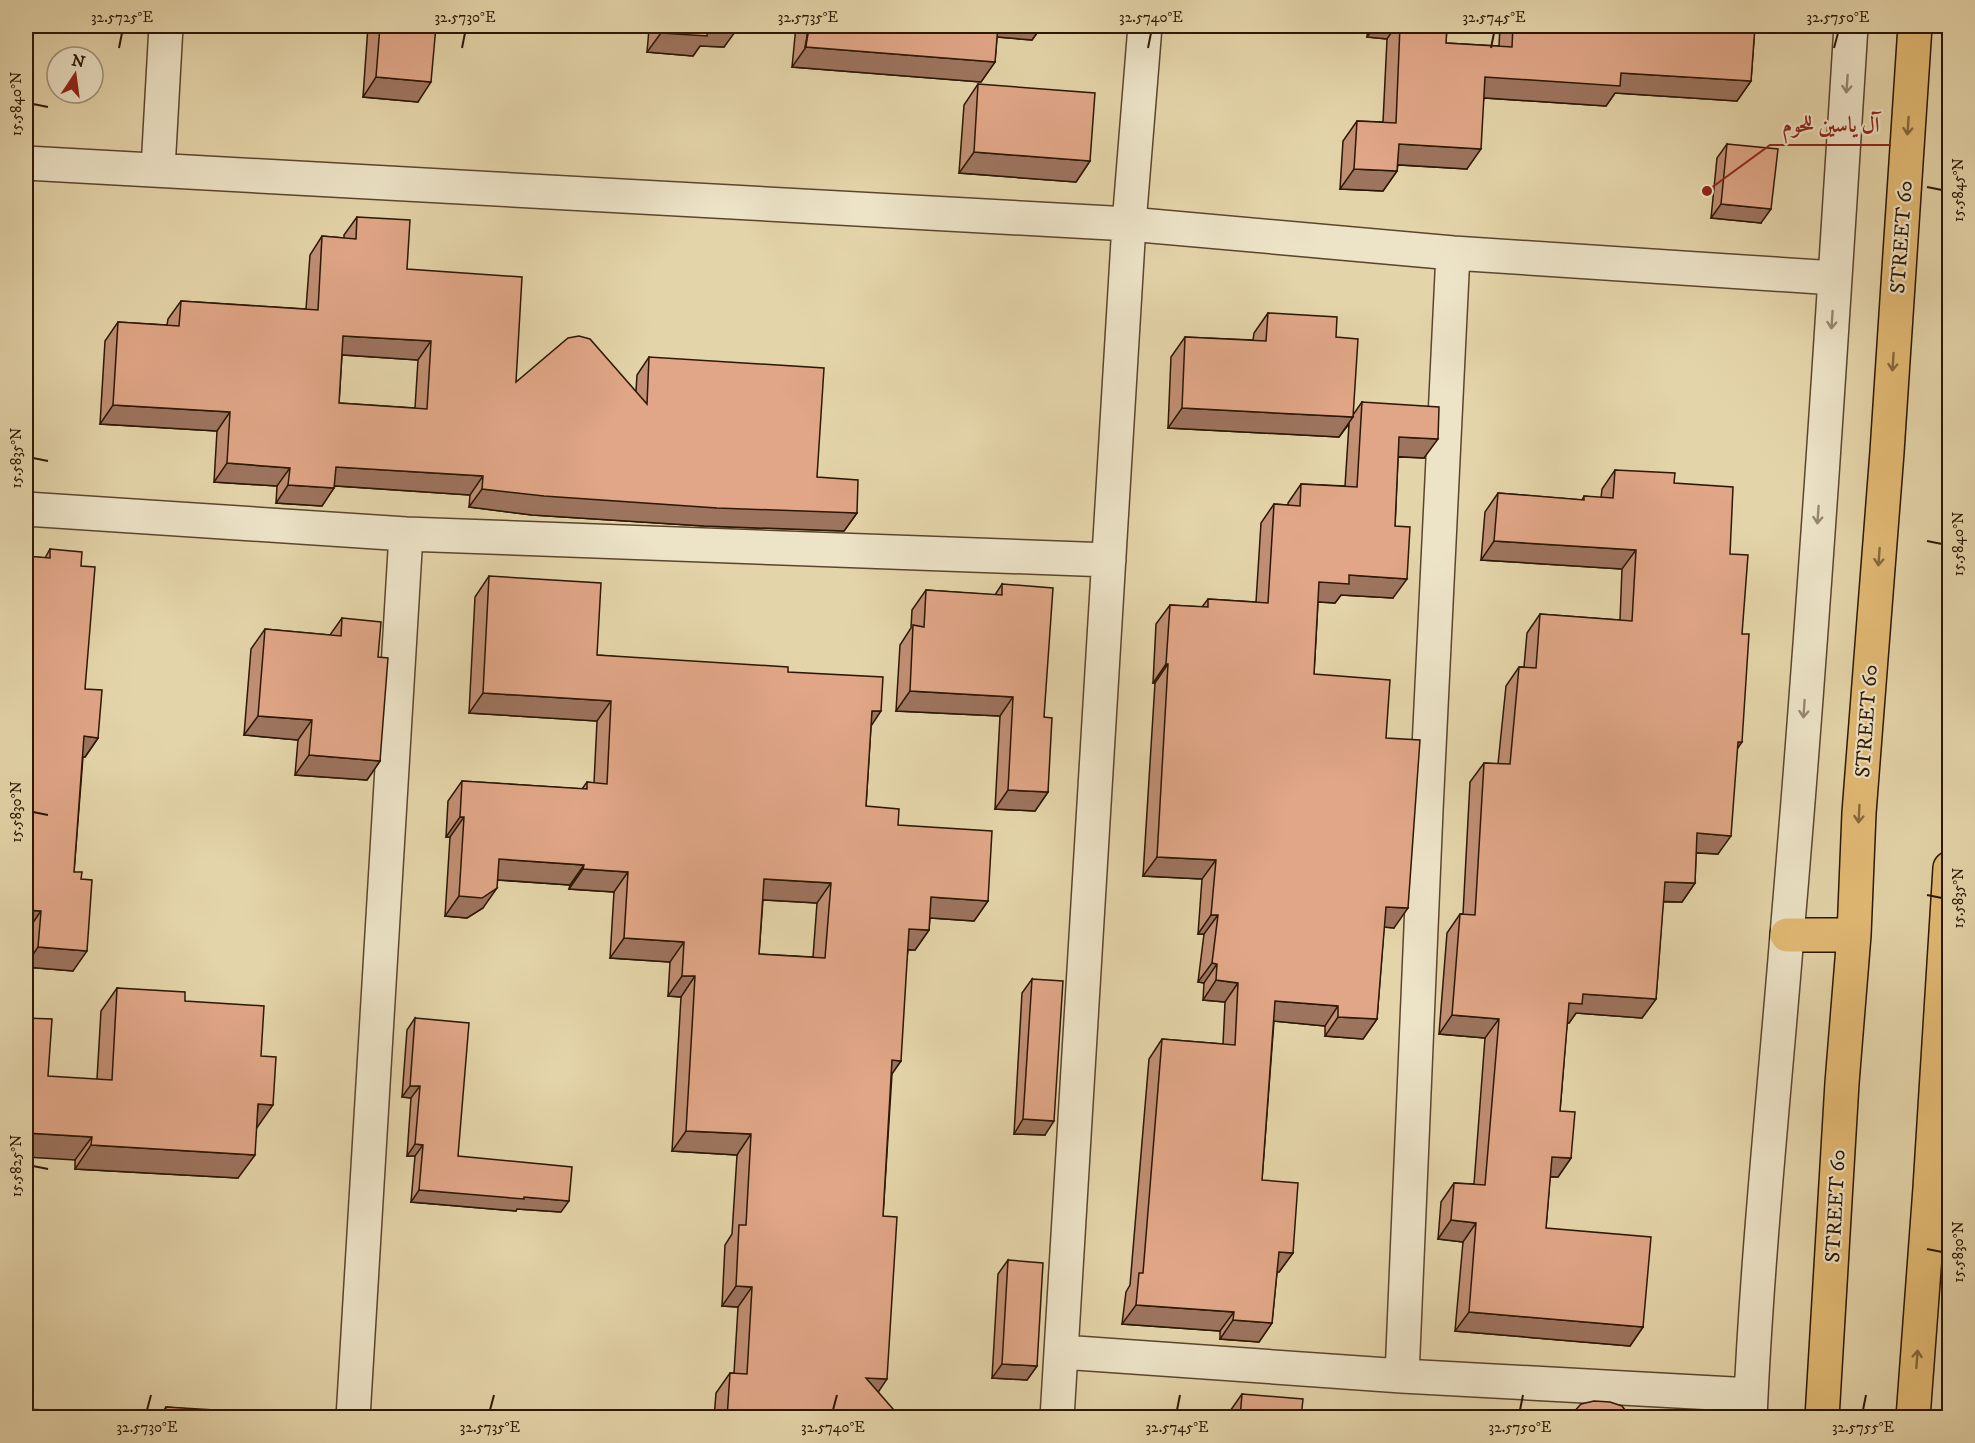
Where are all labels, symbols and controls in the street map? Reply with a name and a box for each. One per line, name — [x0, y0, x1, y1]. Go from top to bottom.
text: 32.5725°E — [91, 8, 153, 27]
text: 32.5730°E — [434, 8, 496, 27]
text: 32.5735°E — [778, 8, 839, 27]
text: 32.5740°E — [1119, 8, 1183, 27]
text: 32.5745°E — [1462, 8, 1526, 27]
text: 32.5750°E — [1807, 8, 1870, 27]
north arrow — [45, 45, 105, 105]
text: N — [69, 50, 87, 73]
text: 15.5840°N — [7, 72, 26, 136]
one-way arrow — [1842, 73, 1853, 93]
callout: آل ياسين للحوم — [1770, 105, 1891, 145]
text: آل ياسين للحوم — [1782, 111, 1882, 144]
one-way arrow — [1903, 115, 1914, 135]
text: 15.5845°N — [1949, 158, 1968, 222]
street label: STREET 60 — [1885, 180, 1919, 294]
one-way arrow — [1826, 310, 1837, 330]
one-way arrow — [1887, 352, 1898, 372]
text: 15.5835°N — [7, 428, 26, 488]
one-way arrow — [1812, 504, 1823, 524]
text: 15.5840°N — [1949, 512, 1968, 576]
one-way arrow — [1873, 546, 1884, 566]
street label: STREET 60 — [1850, 664, 1884, 778]
one-way arrow — [1798, 699, 1809, 719]
text: 15.5830°N — [7, 781, 26, 843]
one-way arrow — [1853, 803, 1864, 823]
text: 15.5835°N — [1949, 868, 1968, 928]
text: 15.5825°N — [7, 1135, 26, 1197]
street label: STREET 60 — [1820, 1149, 1852, 1263]
text: 15.5830°N — [1949, 1221, 1968, 1283]
one-way arrow — [1912, 1350, 1923, 1370]
text: 32.5730°E — [116, 1418, 178, 1437]
text: 32.5735°E — [460, 1418, 521, 1437]
text: 32.5740°E — [801, 1418, 865, 1437]
text: 32.5745°E — [1145, 1418, 1209, 1437]
text: 32.5750°E — [1489, 1418, 1552, 1437]
text: 32.5755°E — [1832, 1418, 1894, 1437]

